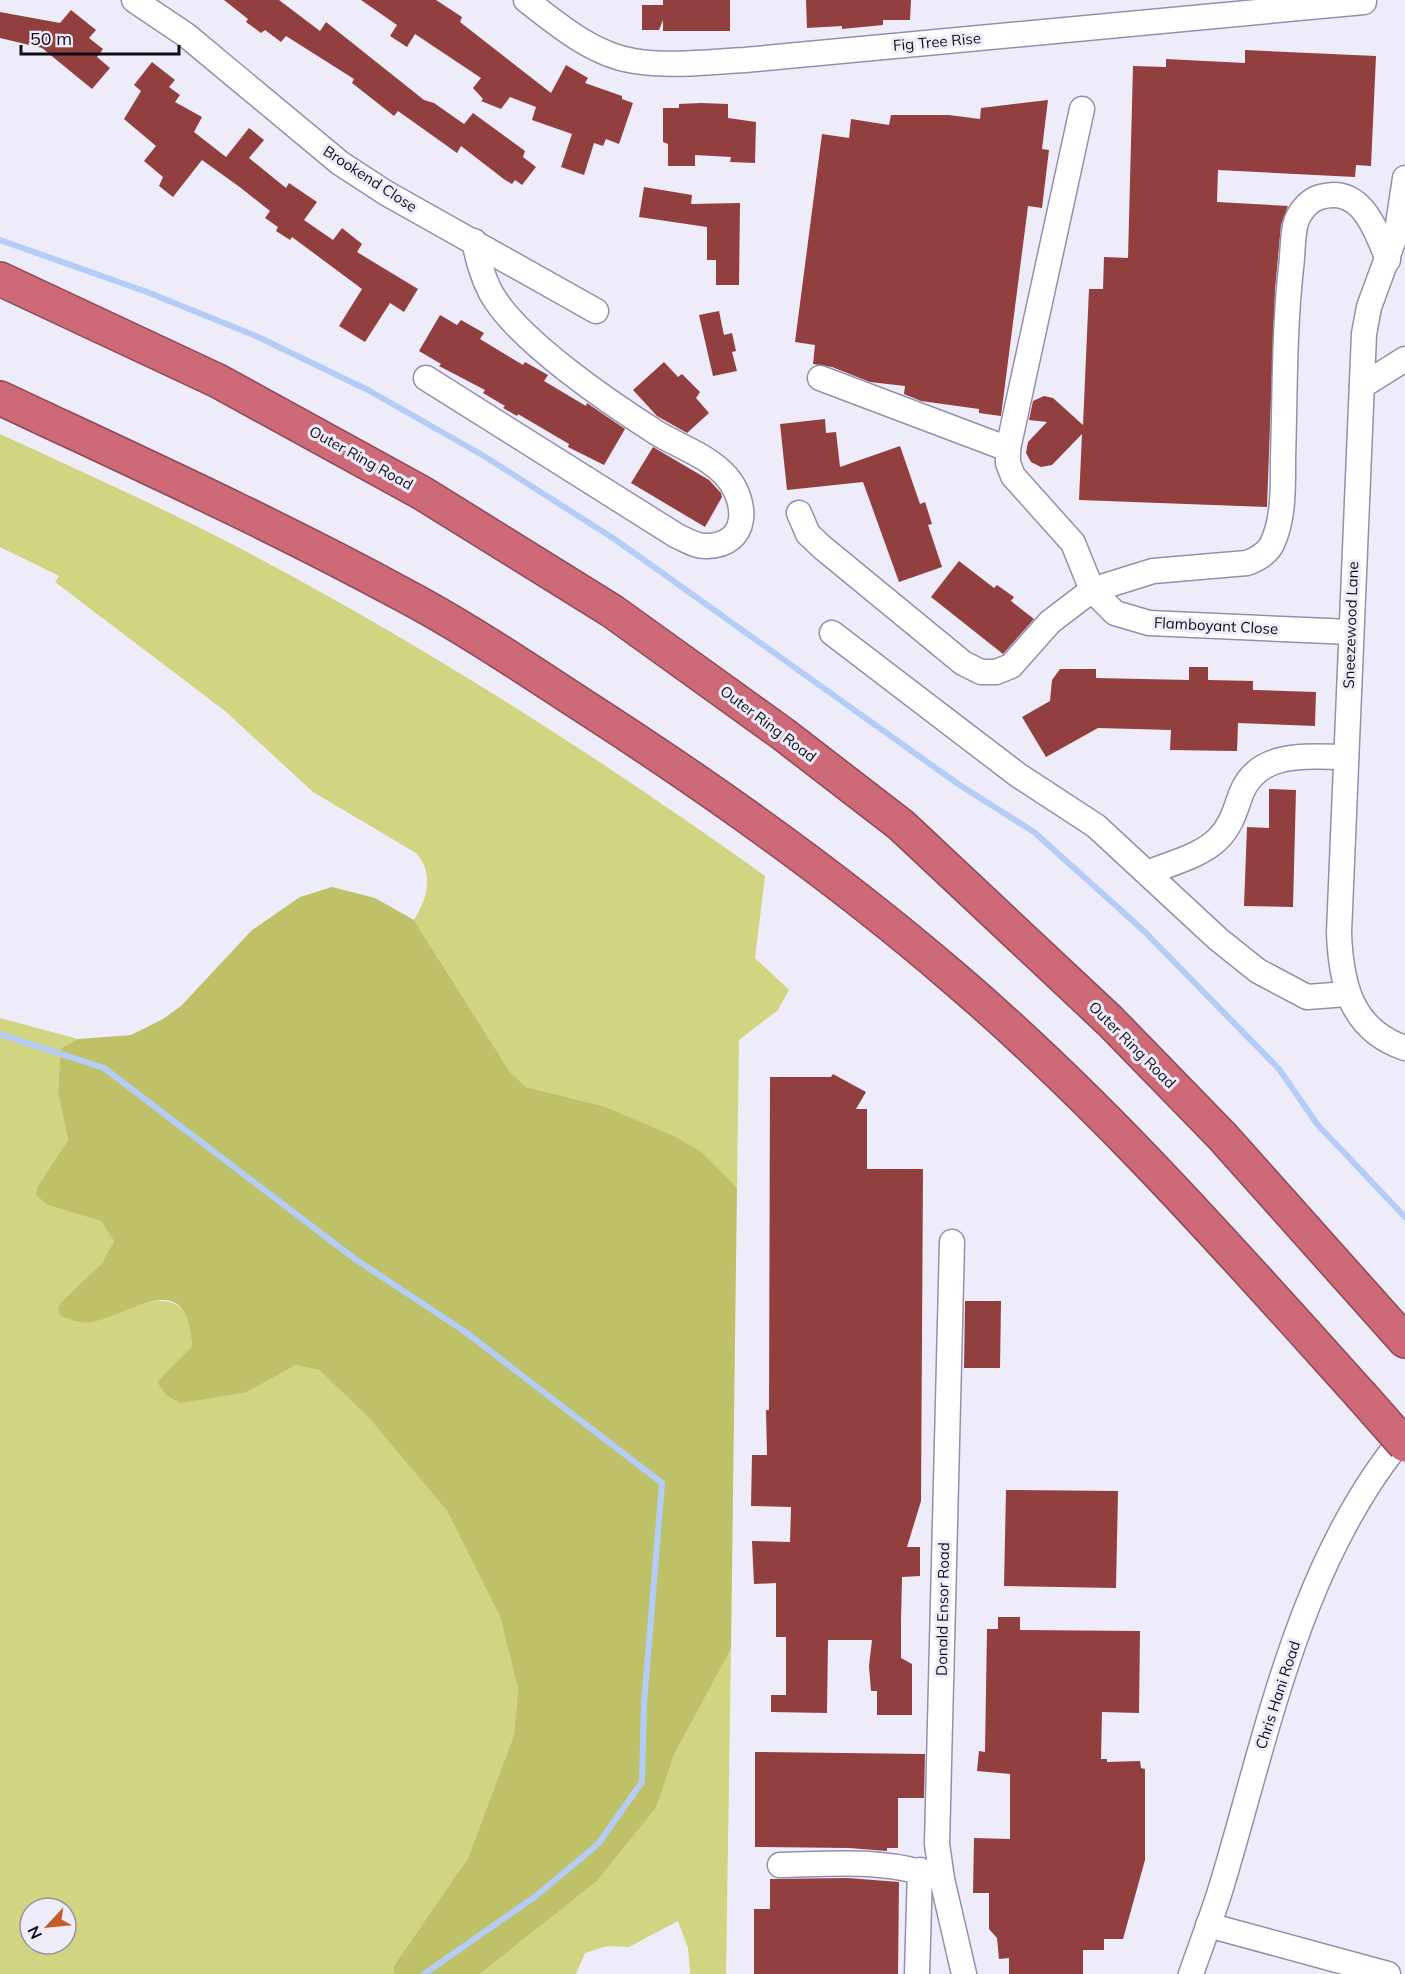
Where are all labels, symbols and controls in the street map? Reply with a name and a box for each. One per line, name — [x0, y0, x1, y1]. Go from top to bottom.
scale bar — [21, 18, 178, 56]
text: 50 m — [30, 27, 72, 50]
street label: Fig Tree Rise — [892, 28, 982, 55]
street label: Brookend Close — [320, 141, 421, 216]
street label: Outer Ring Road — [306, 421, 416, 494]
street label: Sneezewood Lane — [1339, 561, 1362, 689]
street label: Flamboyant Close — [1153, 613, 1279, 638]
street label: Outer Ring Road — [716, 681, 820, 766]
street label: Outer Ring Road — [1085, 997, 1180, 1092]
street label: Donald Ensor Road — [932, 1542, 953, 1676]
street label: Chris Hani Road — [1251, 1638, 1304, 1752]
north arrow — [18, 1896, 78, 1956]
text: N — [23, 1923, 46, 1942]

